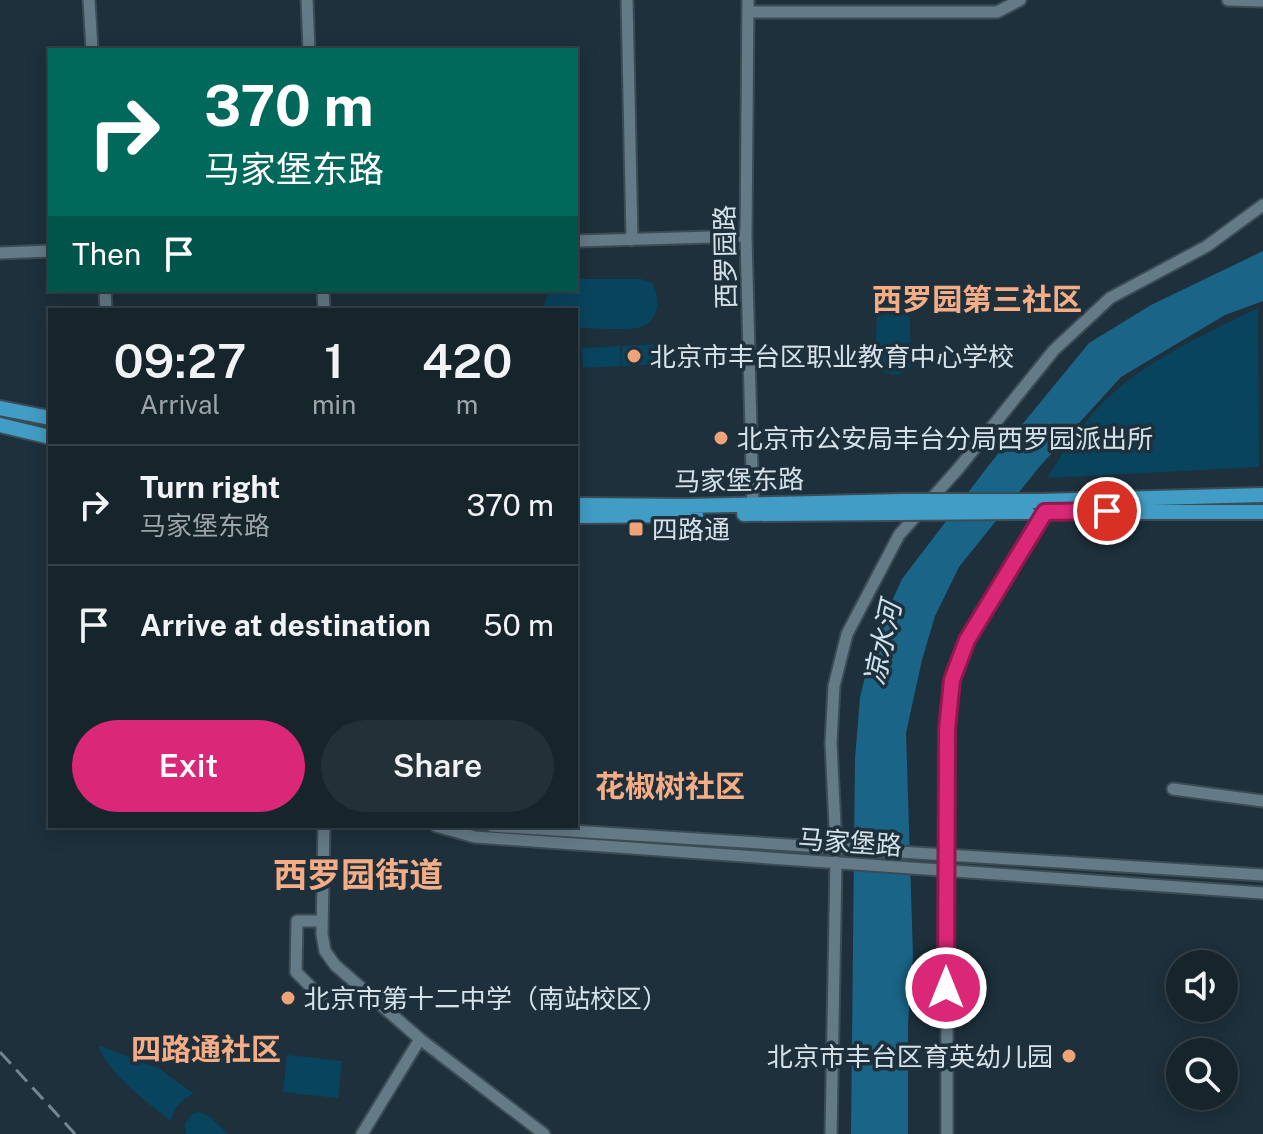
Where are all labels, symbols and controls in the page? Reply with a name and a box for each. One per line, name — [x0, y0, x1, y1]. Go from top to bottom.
text: 370 m — [204, 73, 374, 139]
icon: right — [72, 80, 176, 184]
text: 马家堡东路 — [204, 148, 384, 190]
street label: 西罗园路 — [709, 205, 741, 309]
icon: arrive — [157, 232, 201, 276]
text: Then — [72, 236, 141, 272]
district label: 西罗园第三社区 — [872, 281, 1082, 317]
text: 09:27 — [114, 332, 246, 389]
text: 1 — [324, 332, 344, 389]
text: 420 — [422, 332, 512, 389]
place label: 北京市丰台区职业教育中心学校 — [650, 341, 1014, 372]
marker: 北京市丰台区职业教育中心学校 — [625, 347, 643, 365]
text: Arrival — [140, 389, 220, 420]
text: min — [312, 389, 356, 420]
text: m — [456, 389, 478, 420]
place label: 北京市公安局丰台分局西罗园派出所 — [737, 423, 1153, 454]
marker: 北京市公安局丰台分局西罗园派出所 — [712, 429, 730, 447]
street label: 马家堡东路 — [674, 463, 804, 497]
text: Turn right — [140, 469, 280, 505]
pin — [1073, 477, 1141, 545]
icon: right — [72, 483, 116, 527]
text: 370 m — [467, 487, 554, 523]
icon: arrive — [1085, 489, 1129, 533]
text: 马家堡东路 — [140, 510, 270, 541]
place label: 四路通 — [652, 514, 730, 545]
marker: 四路通 — [627, 520, 645, 538]
water label: 凉水河 — [857, 594, 908, 688]
icon: arrive — [72, 603, 116, 647]
text: Arrive at destination — [140, 607, 431, 643]
text: 50 m — [483, 607, 554, 643]
button: Exit — [72, 720, 305, 812]
button: Share — [321, 720, 554, 812]
district label: 花椒树社区 — [595, 768, 745, 804]
street label: 马家堡路 — [797, 823, 903, 861]
district label: 西罗园街道 — [273, 855, 443, 895]
position arrow — [904, 946, 988, 1030]
map controls — [1166, 950, 1238, 1110]
button: sound — [1166, 950, 1238, 1022]
place label: 北京市第十二中学（南站校区） — [304, 983, 668, 1014]
marker: 北京市第十二中学（南站校区） — [279, 989, 297, 1007]
district label: 四路通社区 — [131, 1031, 281, 1067]
button: search — [1166, 1038, 1238, 1110]
place label: 北京市丰台区育英幼儿园 — [767, 1041, 1053, 1072]
marker: 北京市丰台区育英幼儿园 — [1060, 1047, 1078, 1065]

